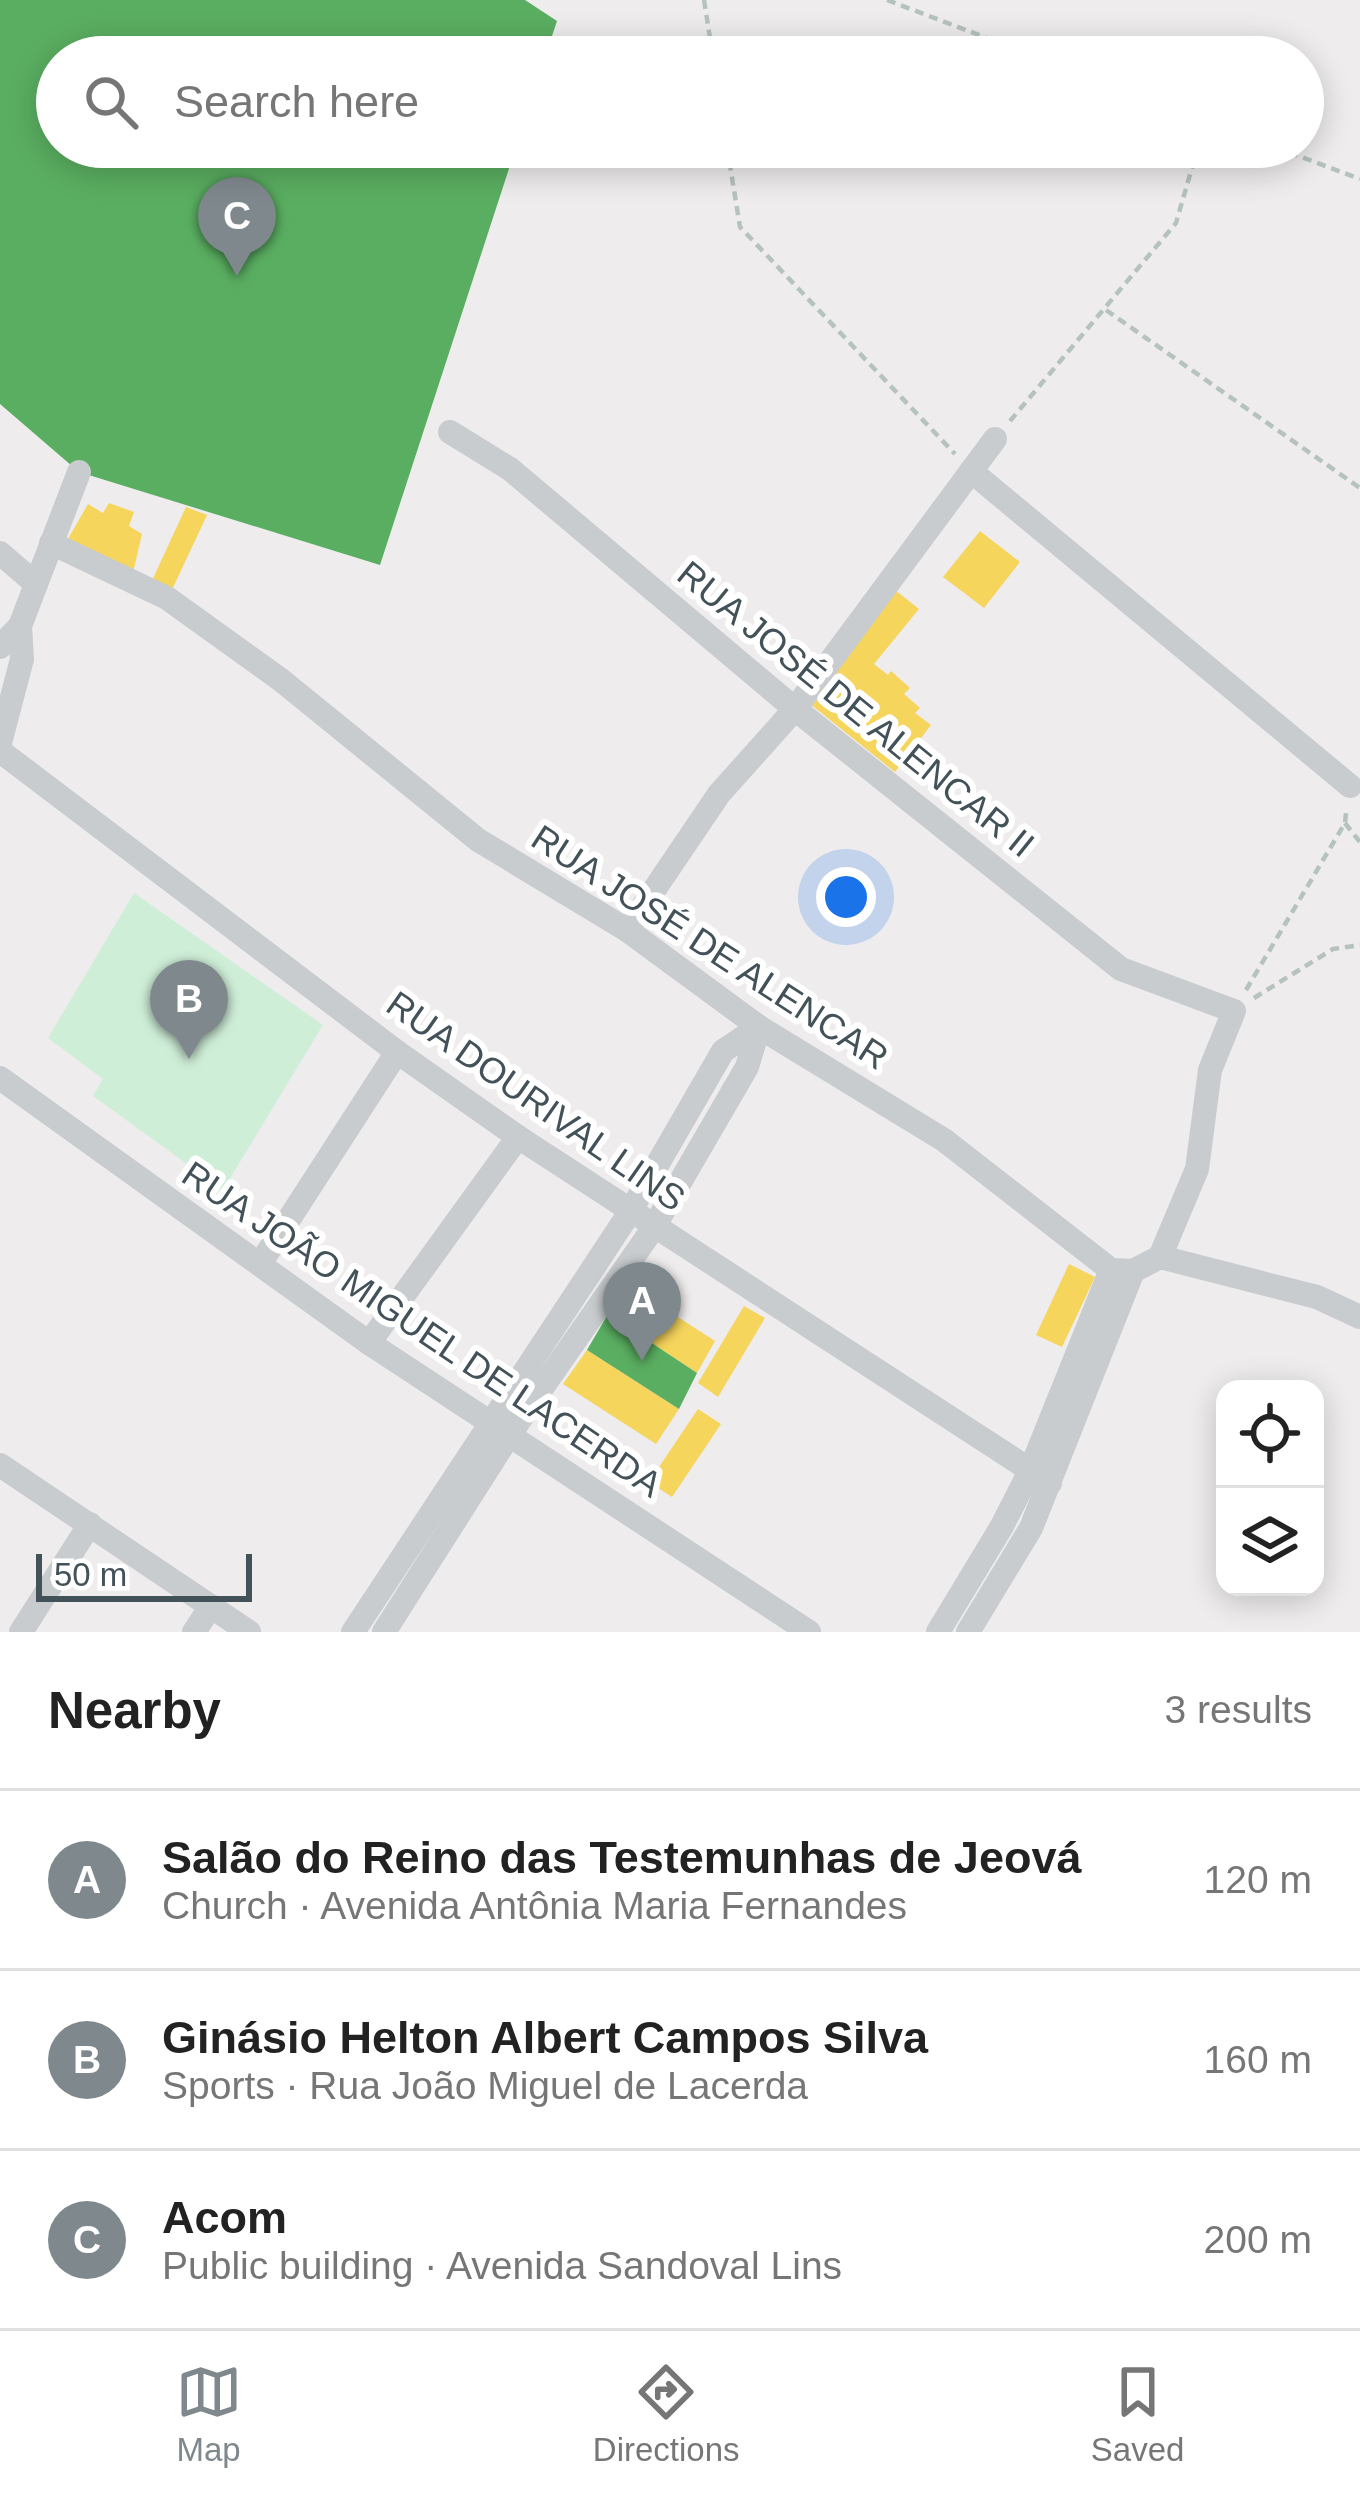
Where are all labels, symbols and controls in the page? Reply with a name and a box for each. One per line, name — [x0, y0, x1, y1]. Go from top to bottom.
search box — [36, 36, 1324, 168]
icon: search — [78, 69, 144, 135]
text: Search here — [174, 76, 419, 127]
pin: C — [198, 177, 276, 276]
street label: RUA JOSÉ DE ALENCAR II — [670, 553, 1042, 865]
street label: RUA JOSÉ DE ALENCAR — [524, 816, 896, 1078]
your location — [816, 867, 876, 927]
pin: B — [150, 960, 228, 1059]
street label: RUA DOURIVAL LINS — [379, 983, 693, 1219]
street label: RUA JOÃO MIGUEL DE LACERDA — [173, 1151, 671, 1507]
pin: A — [603, 1262, 681, 1361]
map controls — [1216, 1380, 1324, 1596]
button: locate — [1216, 1380, 1324, 1488]
button: layers — [1216, 1488, 1324, 1596]
scale bar — [36, 1548, 252, 1601]
text: 50 m — [54, 1556, 127, 1593]
text: Nearby — [48, 1682, 221, 1739]
text: 3 results — [1165, 1688, 1312, 1731]
text: Salão do Reino das Testemunhas de Jeová — [162, 1832, 1081, 1883]
text: A — [73, 1858, 101, 1901]
text: 120 m — [1204, 1858, 1312, 1901]
text: Church · Avenida Antônia Maria Fernandes — [162, 1884, 907, 1927]
text: Ginásio Helton Albert Campos Silva — [162, 2012, 928, 2063]
text: B — [73, 2038, 101, 2081]
text: 160 m — [1204, 2038, 1312, 2081]
text: Sports · Rua João Miguel de Lacerda — [162, 2064, 808, 2107]
text: Acom — [162, 2192, 287, 2243]
text: C — [73, 2218, 101, 2261]
text: 200 m — [1204, 2218, 1312, 2261]
text: Public building · Avenida Sandoval Lins — [162, 2244, 842, 2287]
tab: Map — [176, 2359, 242, 2469]
tab: Directions — [593, 2359, 740, 2469]
tab: Saved — [1091, 2359, 1184, 2469]

